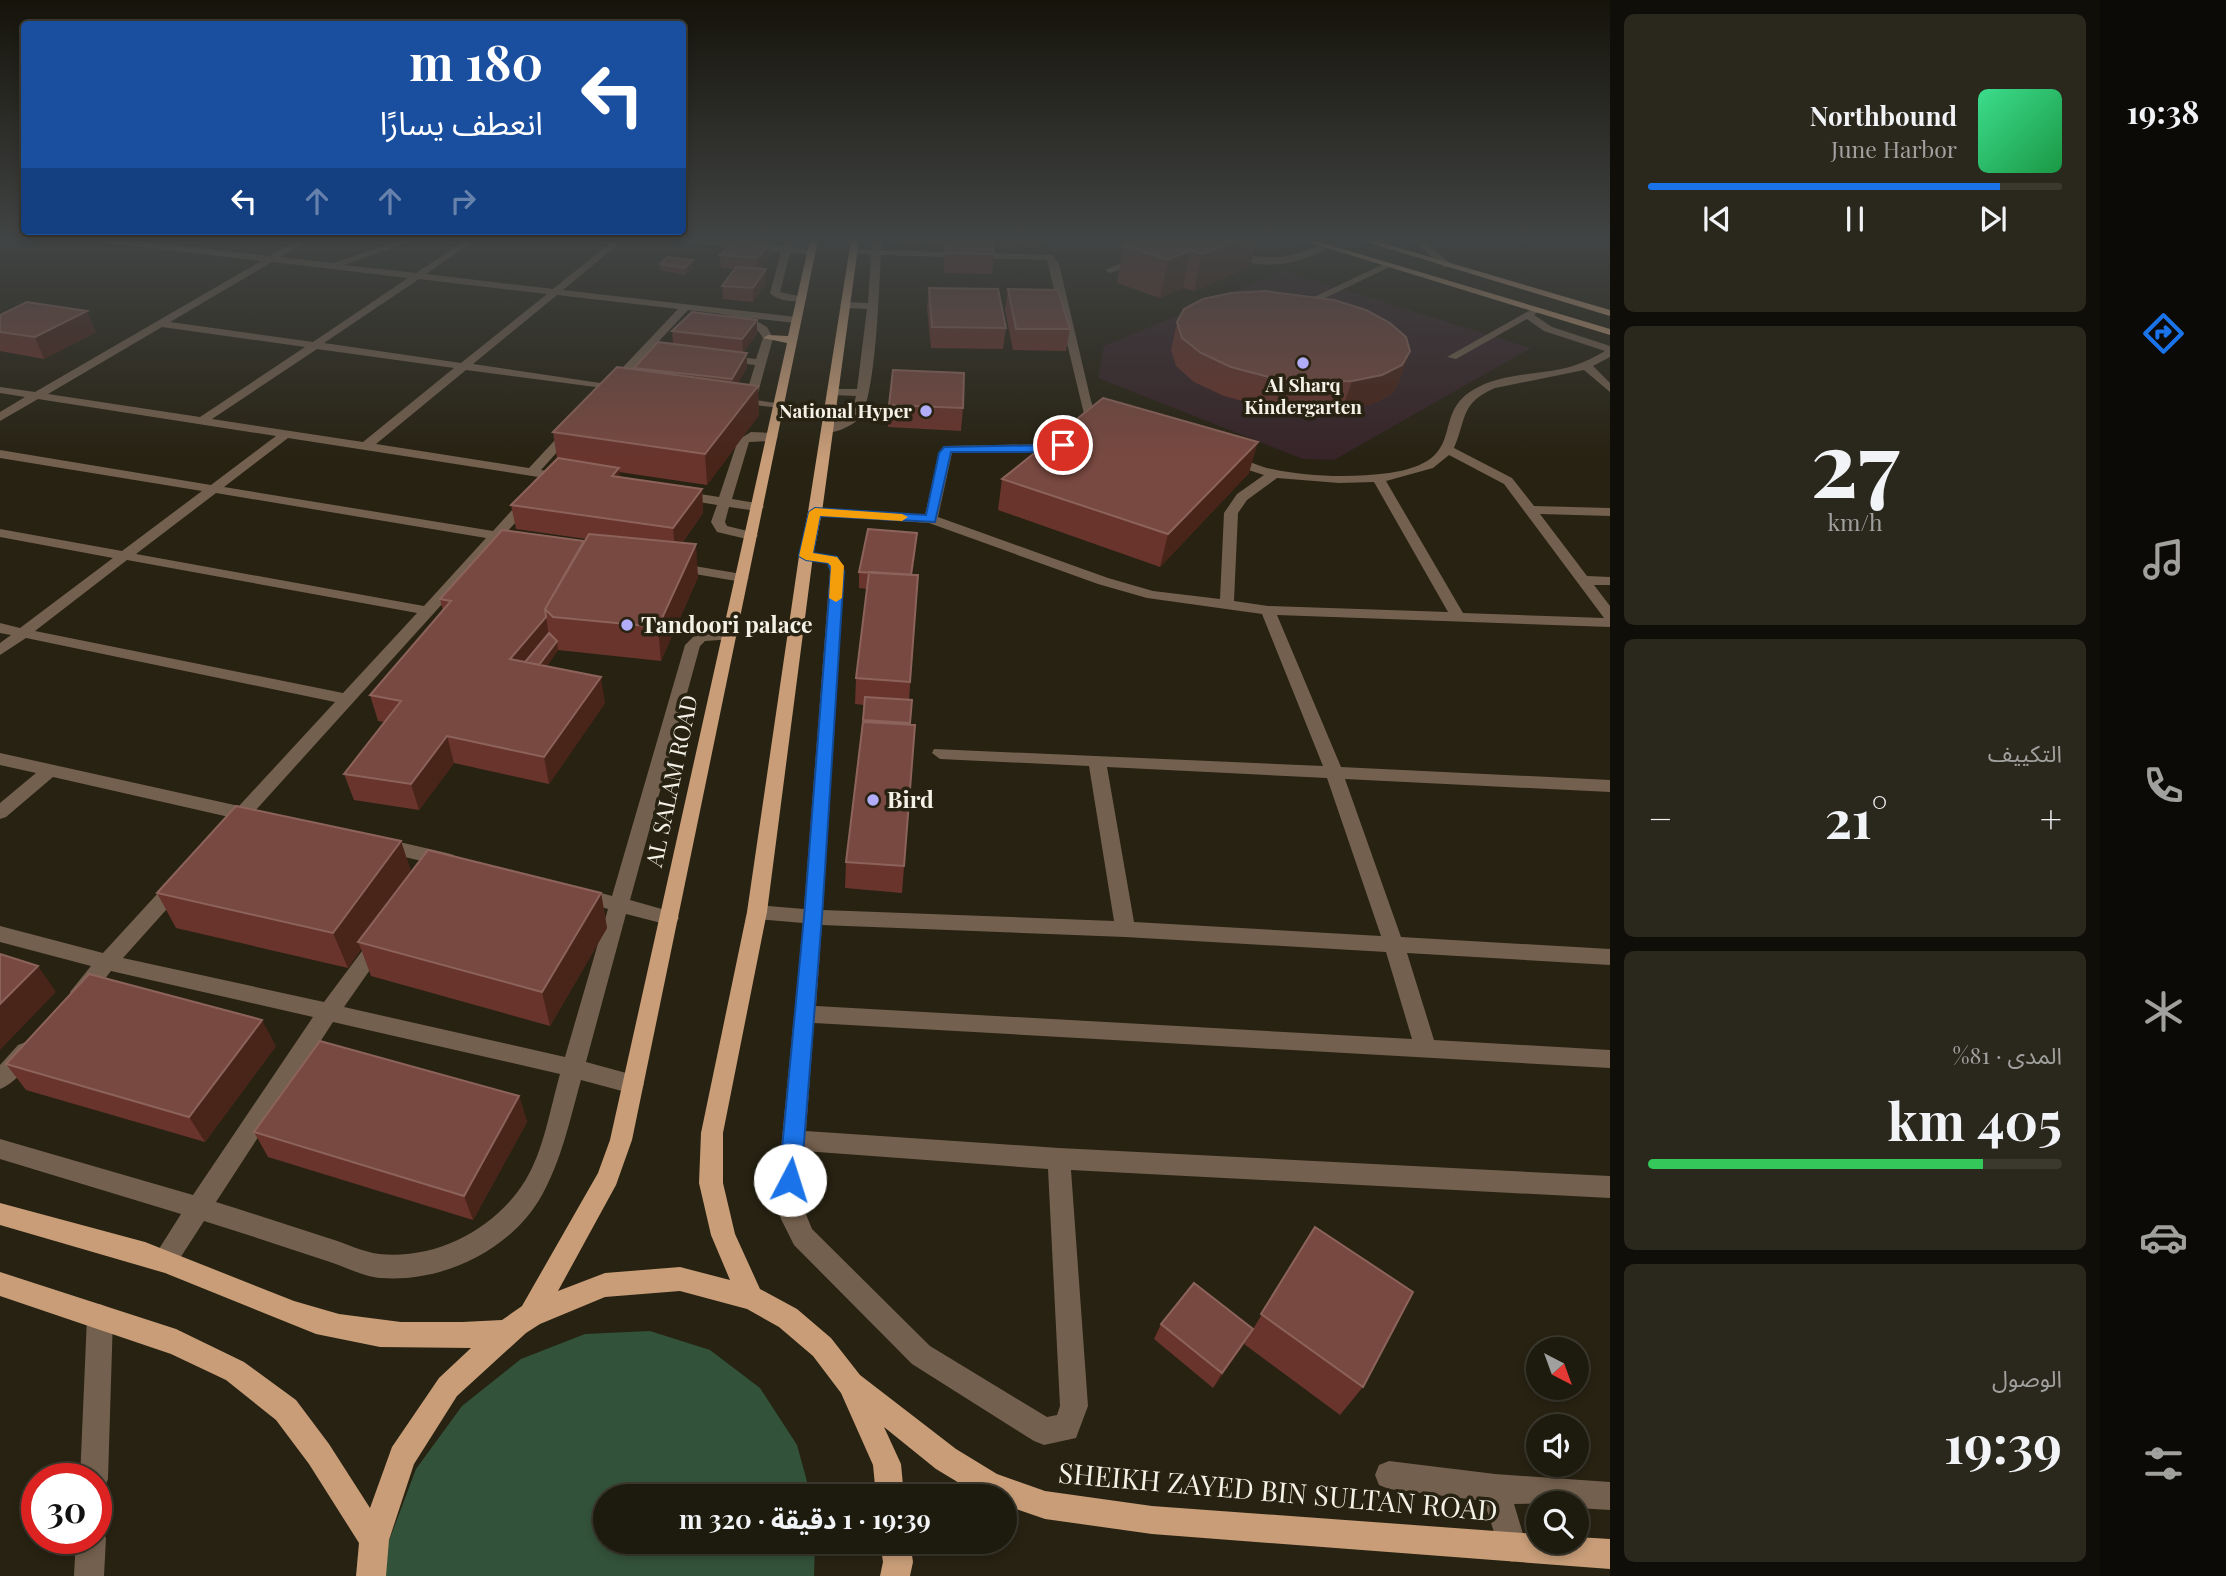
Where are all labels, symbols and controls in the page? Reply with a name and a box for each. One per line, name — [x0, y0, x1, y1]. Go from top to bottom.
text: 180 m — [409, 28, 543, 93]
icon: left — [567, 49, 658, 140]
text: 19:38 — [2127, 89, 2199, 132]
text: Northbound — [1810, 98, 1957, 133]
text: انعطف يسارًا — [380, 100, 543, 143]
text: June Harbor — [1831, 133, 1957, 164]
icon: left — [225, 182, 263, 220]
icon: ahead — [298, 182, 336, 220]
icon: ahead — [371, 182, 409, 220]
icon: right — [444, 182, 482, 220]
icon: previous — [1698, 200, 1736, 238]
icon: pause — [1836, 200, 1874, 238]
icon: next — [1974, 200, 2012, 238]
icon: directions — [2139, 309, 2188, 358]
marker: Al Sharq Kindergarten — [1295, 355, 1311, 371]
place label: Al Sharq Kindergarten — [1244, 371, 1362, 419]
place label: National Hyper — [779, 397, 912, 423]
text: 27 — [1811, 400, 1900, 521]
marker: National Hyper — [918, 403, 934, 419]
pin — [1033, 415, 1093, 475]
icon: arrive — [1044, 426, 1082, 464]
text: km/h — [1827, 506, 1883, 537]
icon: music — [2139, 535, 2188, 584]
place label: Tandoori palace — [641, 608, 813, 639]
marker: Tandoori palace — [619, 617, 635, 633]
street label: AL SALAM ROAD — [637, 692, 704, 871]
text: التكييف — [1988, 737, 2062, 768]
icon: phone — [2139, 761, 2188, 810]
place label: Bird — [887, 783, 934, 814]
text: 21° — [1825, 783, 1888, 852]
marker: Bird — [865, 792, 881, 808]
text: − — [1648, 792, 1673, 843]
text: + — [2040, 792, 2062, 843]
icon: climate — [2139, 987, 2188, 1036]
text: المدى · 81% — [1952, 1039, 2062, 1070]
text: 405 km — [1888, 1085, 2062, 1154]
position arrow — [753, 1143, 827, 1217]
icon: car — [2139, 1213, 2188, 1262]
north arrow — [1526, 1337, 1589, 1400]
map controls — [1526, 1337, 1589, 1554]
text: الوصول — [1992, 1362, 2062, 1393]
text: 19:39 — [1944, 1408, 2062, 1477]
button: sound — [1526, 1414, 1589, 1477]
icon: filters — [2139, 1439, 2188, 1488]
street label: SHEIKH ZAYED BIN SULTAN ROAD — [1057, 1453, 1499, 1528]
speed limit sign: 30 — [21, 1463, 112, 1554]
button: search — [1526, 1491, 1589, 1554]
text: 19:39 · 1 دقيقة · 320 m — [679, 1501, 931, 1536]

